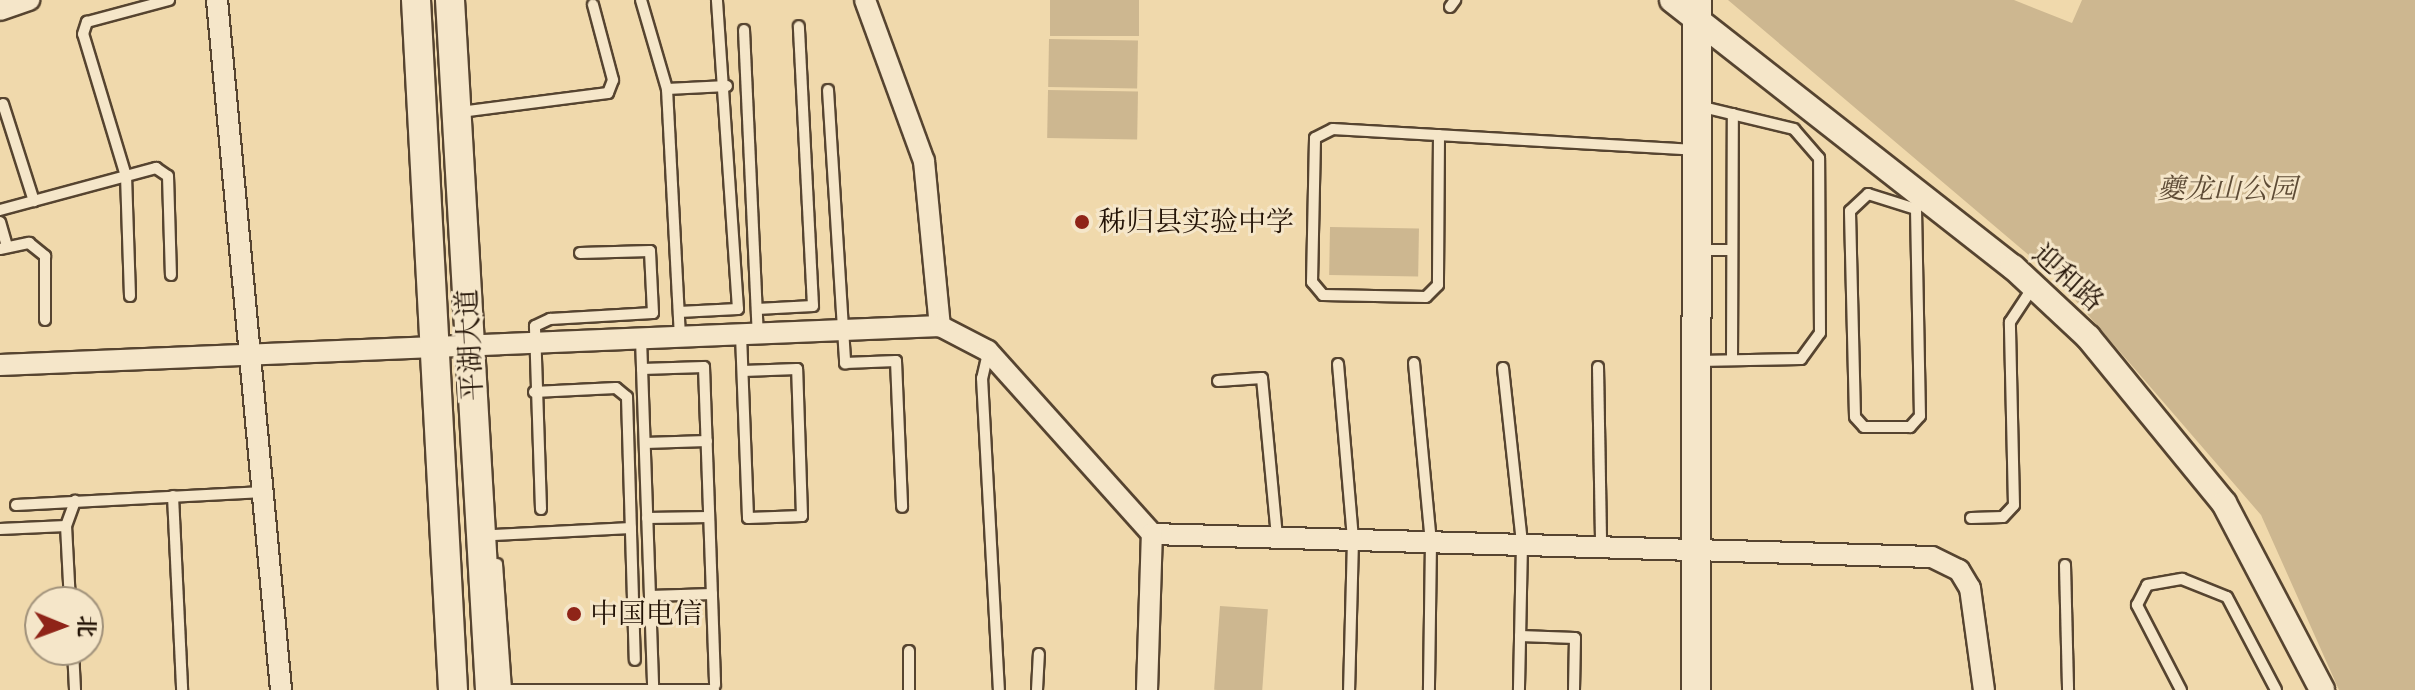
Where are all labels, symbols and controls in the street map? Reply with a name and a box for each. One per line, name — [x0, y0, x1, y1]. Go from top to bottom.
park label: 夔龙山公园 — [2157, 172, 2297, 206]
place label: 秭归县实验中学 — [1098, 205, 1294, 239]
marker: 秭归县实验中学 — [1073, 213, 1091, 231]
street label: 迎和路 — [2026, 237, 2110, 319]
street label: 平湖大道 — [450, 288, 490, 402]
north arrow — [24, 586, 104, 666]
place label: 中国电信 — [590, 597, 702, 631]
marker: 中国电信 — [565, 605, 583, 623]
text: 北 — [73, 615, 100, 638]

